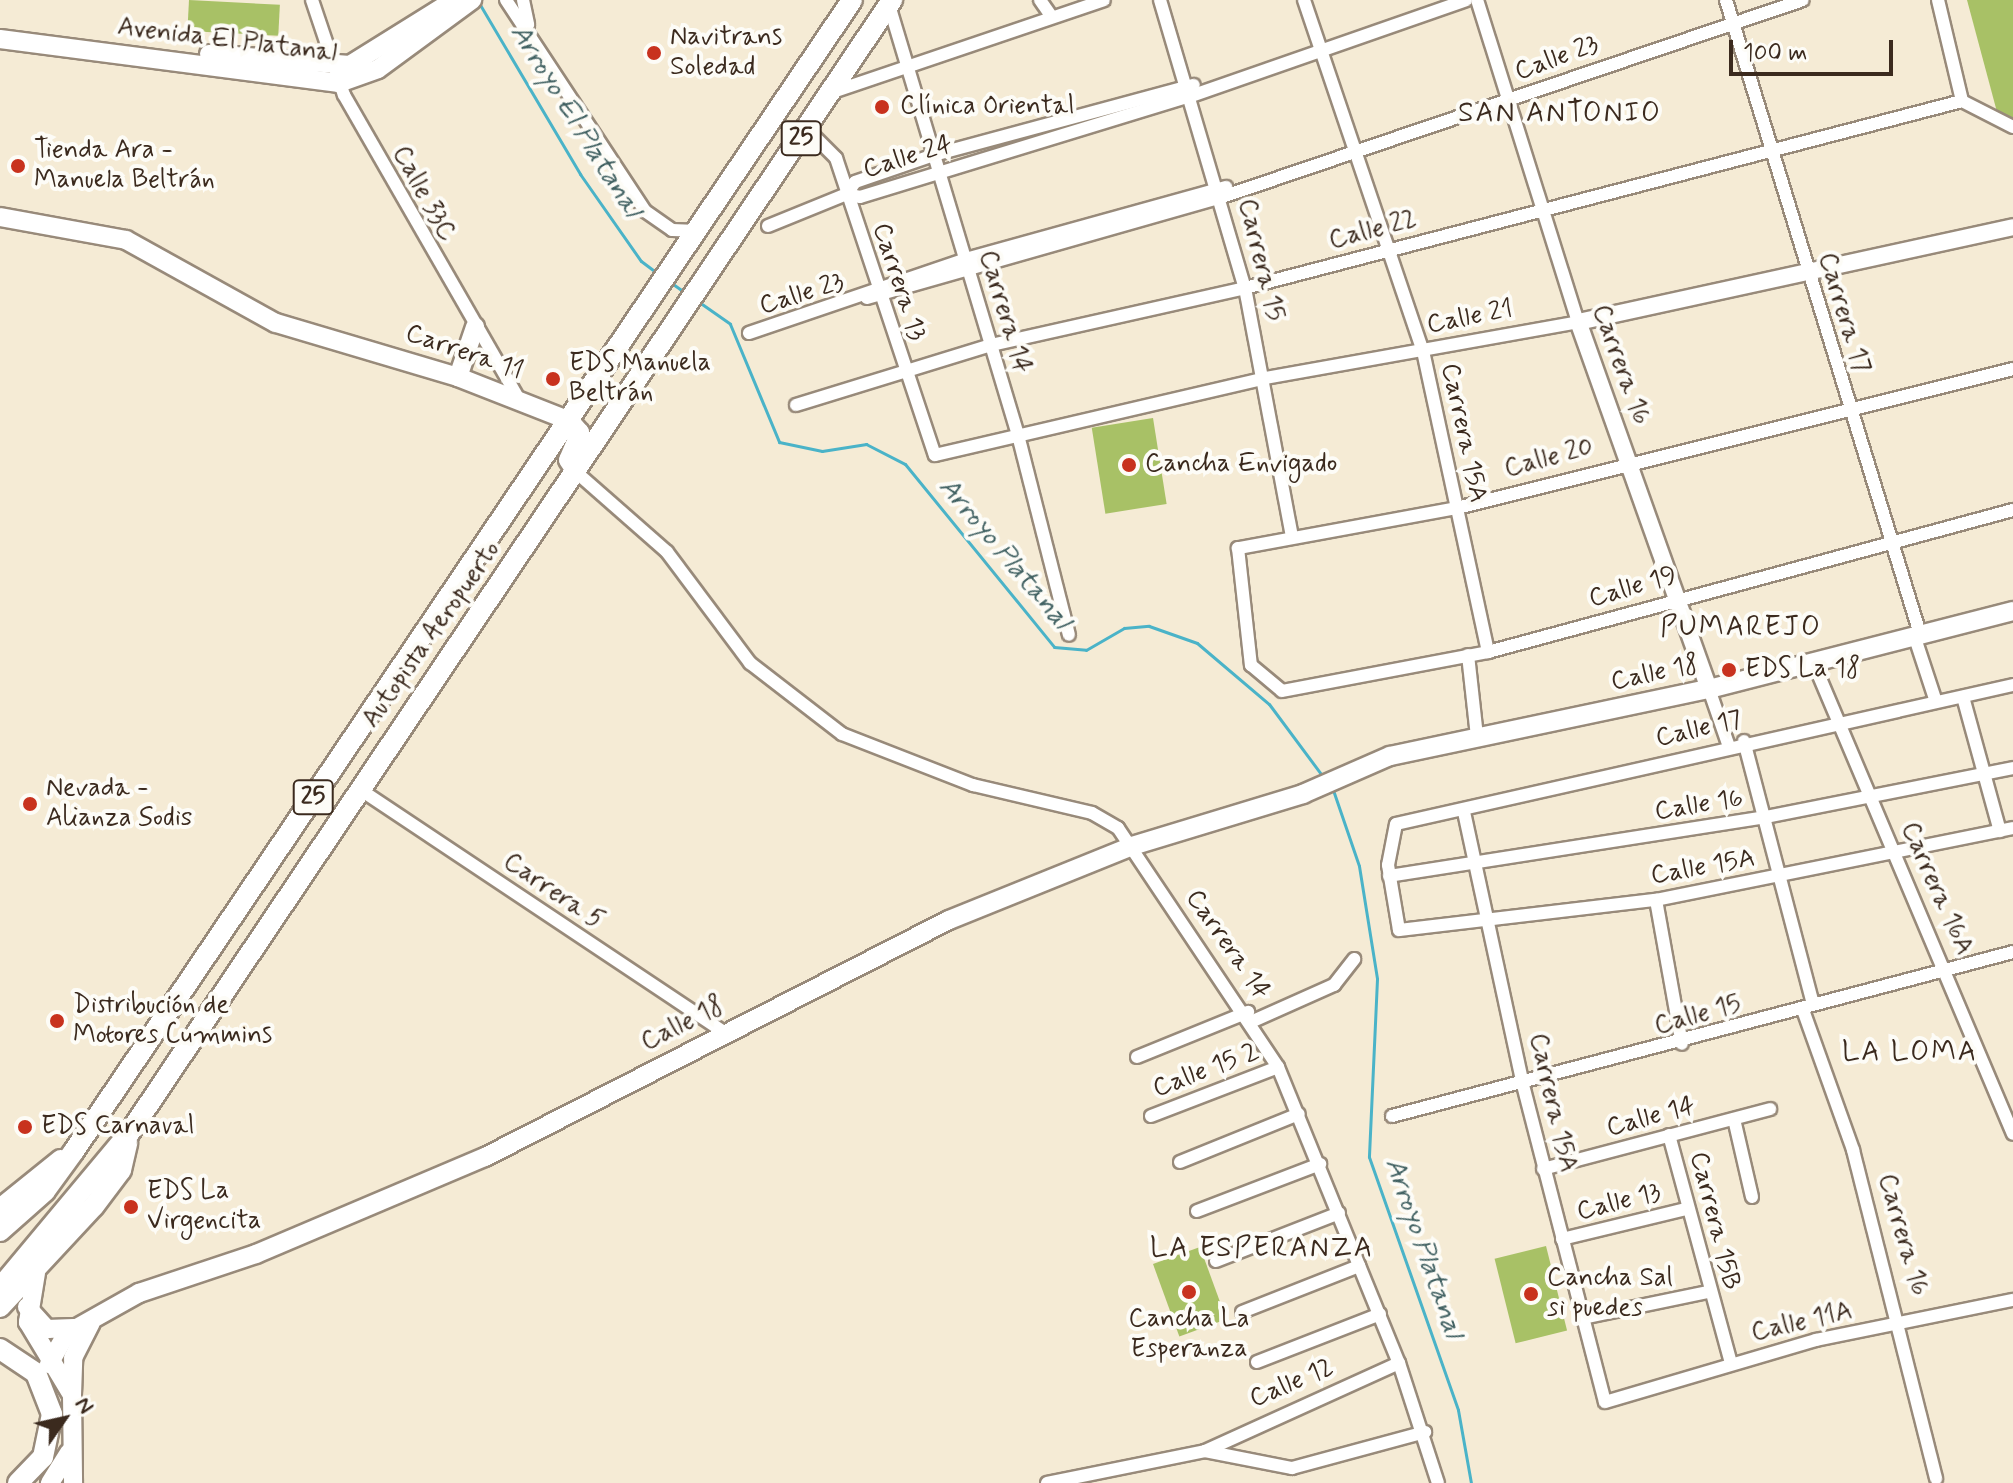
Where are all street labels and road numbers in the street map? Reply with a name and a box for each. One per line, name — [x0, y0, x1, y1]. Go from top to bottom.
street label: Avenida El Platanal — [118, 12, 336, 70]
street label: Calle 23 — [1511, 30, 1603, 88]
road number: 25 — [779, 118, 823, 158]
street label: Calle 24 — [860, 130, 956, 186]
street label: Calle 33C — [384, 141, 462, 247]
street label: Carrera 15 — [1230, 196, 1290, 324]
street label: Calle 22 — [1326, 204, 1420, 258]
street label: Carrera 13 — [864, 219, 932, 345]
street label: Carrera 14 — [971, 247, 1037, 377]
street label: Carrera 17 — [1810, 249, 1876, 377]
street label: Calle 23 — [756, 267, 848, 323]
street label: Calle 21 — [1424, 294, 1516, 342]
street label: Carrera 16 — [1584, 301, 1656, 429]
street label: Carrera 11 — [401, 318, 527, 388]
street label: Carrera 15A — [1433, 360, 1493, 506]
street label: Calle 20 — [1501, 432, 1597, 486]
street label: Autopista Aeropuerto — [356, 536, 508, 734]
street label: Calle 19 — [1585, 561, 1681, 615]
street label: Calle 18 — [1608, 650, 1702, 698]
street label: Calle 17 — [1653, 705, 1745, 755]
road number: 25 — [291, 777, 335, 817]
street label: Calle 16 — [1653, 784, 1745, 828]
street label: Carrera 16A — [1893, 818, 1979, 960]
street label: Calle 15A — [1648, 843, 1758, 893]
street label: Carrera 5 — [497, 847, 609, 937]
street label: Carrera 14 — [1178, 884, 1276, 1006]
street label: Calle 15 — [1651, 989, 1745, 1043]
street label: Calle 18 — [636, 991, 730, 1059]
street label: Carrera 15A — [1521, 1030, 1583, 1176]
street label: Calle 15 2 — [1150, 1037, 1262, 1105]
street label: Calle 14 — [1603, 1091, 1699, 1145]
street label: Carrera 15B — [1682, 1149, 1746, 1293]
street label: Carrera 16 — [1870, 1170, 1934, 1300]
street label: Calle 13 — [1574, 1178, 1664, 1228]
street label: Calle 11A — [1748, 1296, 1856, 1350]
street label: Calle 12 — [1245, 1352, 1339, 1416]

